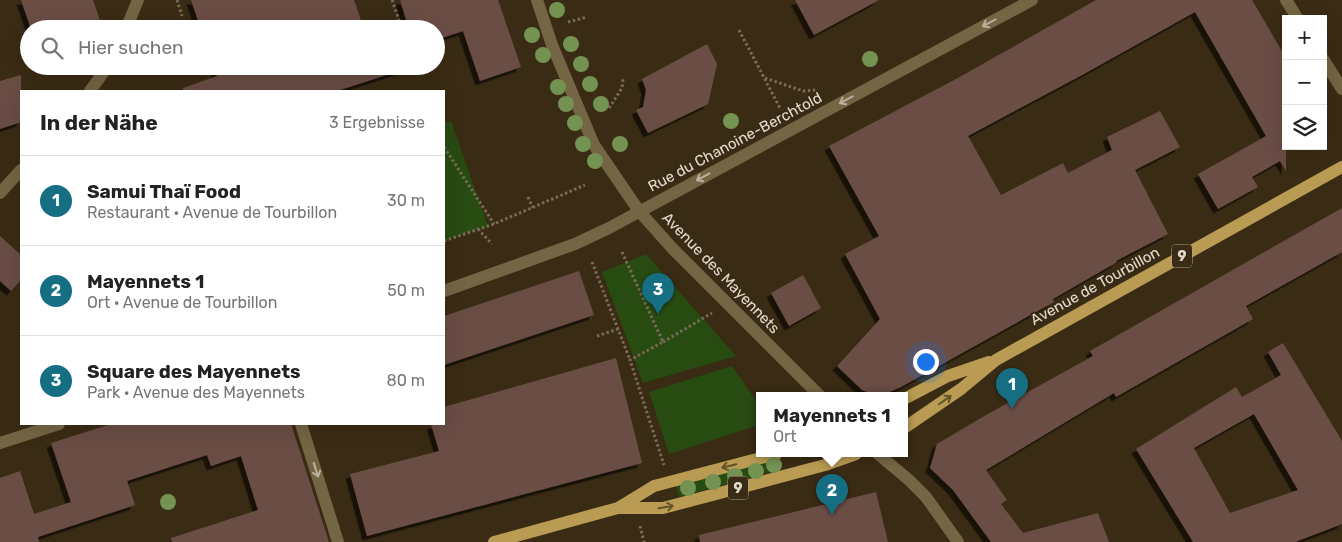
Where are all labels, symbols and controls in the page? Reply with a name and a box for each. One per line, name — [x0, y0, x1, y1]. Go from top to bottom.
map controls — [1282, 15, 1327, 150]
button: + — [1282, 15, 1327, 60]
one-way arrow — [982, 18, 997, 28]
search box — [20, 20, 445, 75]
icon: search — [38, 34, 66, 62]
text: Hier suchen — [78, 36, 184, 59]
button: − — [1282, 60, 1327, 105]
street label: Rue du Chanoine-Berchtold — [645, 88, 825, 196]
one-way arrow — [839, 95, 854, 105]
button: layers — [1282, 105, 1327, 150]
text: In der Nähe — [40, 110, 158, 135]
text: 3 Ergebnisse — [329, 113, 425, 132]
one-way arrow — [696, 173, 711, 182]
text: Samui Thaï Food — [87, 180, 241, 203]
text: 1 — [52, 191, 60, 210]
text: 30 m — [387, 191, 425, 210]
text: Restaurant · Avenue de Tourbillon — [87, 203, 337, 222]
street label: Avenue des Mayennets — [658, 209, 784, 338]
street label: Avenue de Tourbillon — [1027, 243, 1163, 329]
road number: 9 — [1172, 245, 1192, 268]
text: Mayennets 1 — [87, 270, 204, 293]
pin: 3 — [642, 273, 674, 314]
text: 2 — [51, 281, 61, 300]
text: 50 m — [387, 281, 425, 300]
text: Ort · Avenue de Tourbillon — [87, 293, 278, 312]
your location — [913, 349, 939, 375]
text: Square des Mayennets — [87, 360, 301, 383]
pin: 1 — [996, 368, 1028, 409]
text: 3 — [51, 371, 61, 390]
text: 80 m — [387, 371, 425, 390]
text: Park · Avenue des Mayennets — [87, 383, 305, 402]
popup — [756, 392, 908, 457]
one-way arrow — [938, 395, 952, 405]
text: Mayennets 1 — [773, 404, 891, 427]
text: Ort — [773, 427, 796, 446]
one-way arrow — [311, 462, 321, 478]
one-way arrow — [721, 462, 737, 471]
pin: 2 — [816, 474, 848, 515]
road number: 9 — [728, 476, 748, 499]
one-way arrow — [658, 501, 674, 511]

